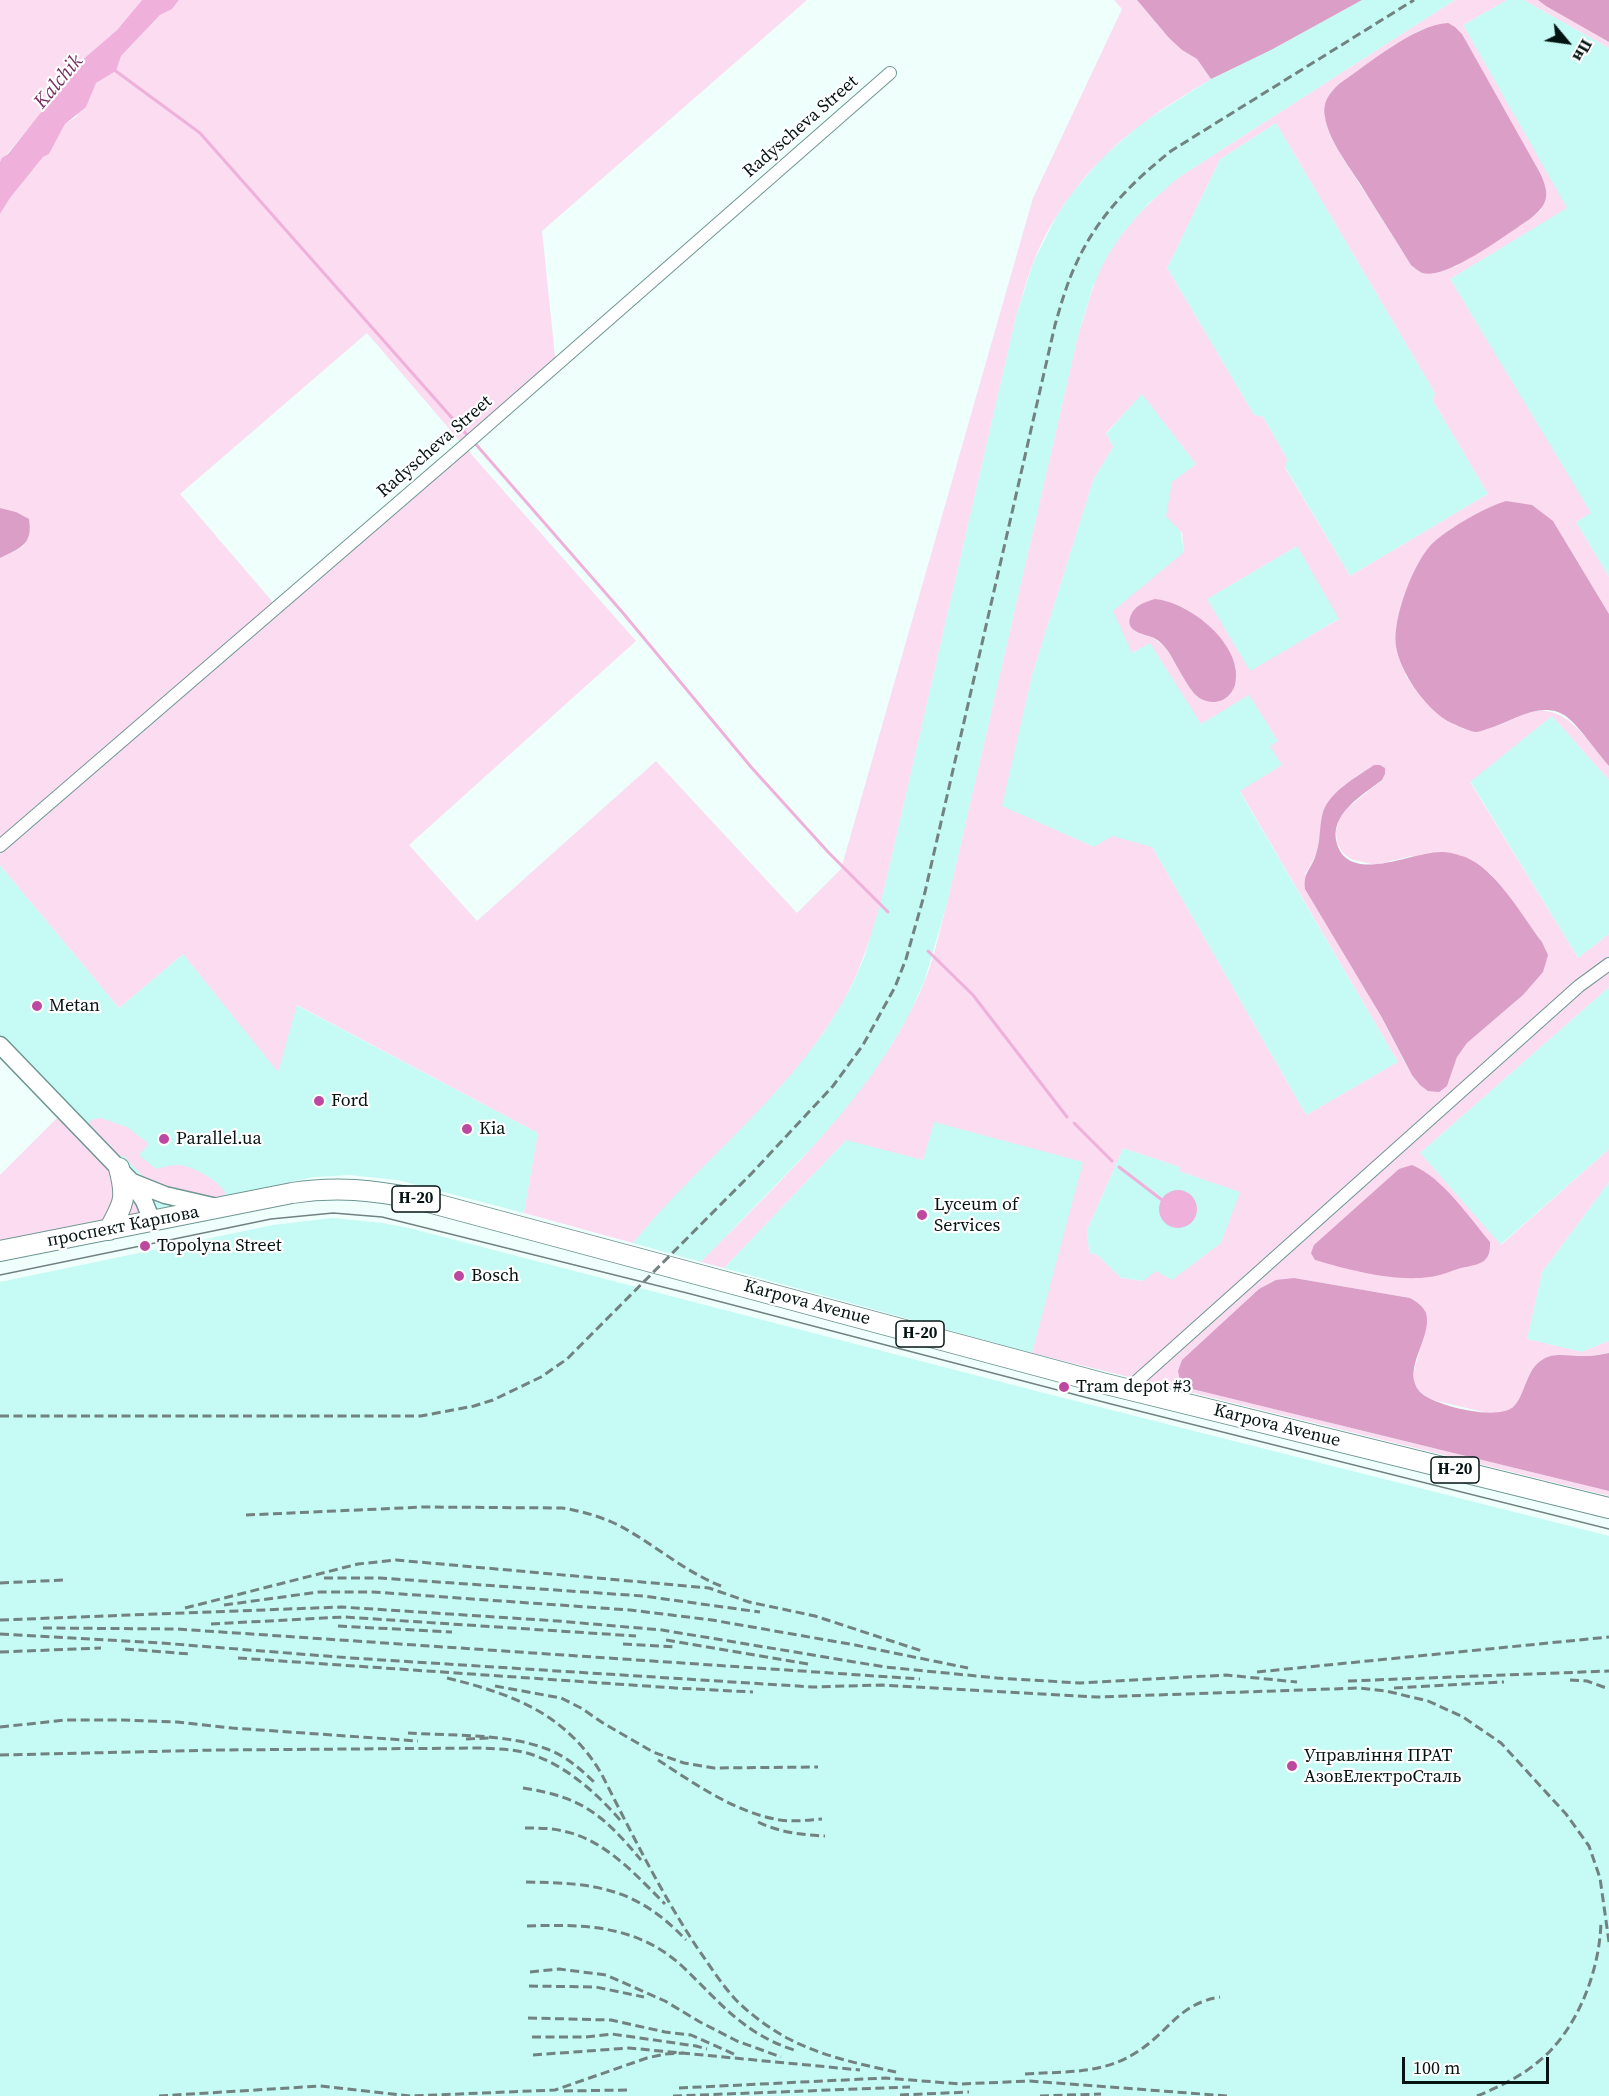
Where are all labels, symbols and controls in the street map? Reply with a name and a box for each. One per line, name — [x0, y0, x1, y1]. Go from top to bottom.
north arrow — [1537, 12, 1597, 72]
text: Пн — [1568, 36, 1598, 66]
water label: Kalchik — [29, 50, 89, 114]
street label: Radyscheva Street — [739, 71, 863, 183]
street label: Radyscheva Street — [373, 391, 497, 503]
place label: Metan — [49, 995, 100, 1017]
marker: Metan — [30, 999, 44, 1013]
place label: Ford — [331, 1090, 368, 1112]
marker: Ford — [312, 1094, 326, 1108]
place label: Kia — [479, 1118, 506, 1140]
marker: Kia — [460, 1122, 474, 1136]
place label: Parallel.ua — [176, 1128, 262, 1150]
marker: Parallel.ua — [157, 1132, 171, 1146]
road number: Н-20 — [392, 1186, 440, 1212]
place label: Lyceum of Services — [934, 1194, 1018, 1236]
street label: проспект Карпова — [45, 1202, 201, 1252]
marker: Lyceum of Services — [915, 1208, 929, 1222]
place label: Topolyna Street — [157, 1235, 282, 1257]
marker: Topolyna Street — [138, 1239, 152, 1253]
place label: Bosch — [471, 1265, 519, 1287]
marker: Bosch — [452, 1269, 466, 1283]
street label: Karpova Avenue — [741, 1276, 873, 1330]
road number: Н-20 — [896, 1321, 944, 1347]
place label: Tram depot #3 — [1076, 1376, 1191, 1398]
marker: Tram depot #3 — [1057, 1380, 1071, 1394]
street label: Karpova Avenue — [1211, 1400, 1343, 1452]
road number: Н-20 — [1431, 1457, 1479, 1483]
place label: Управління ПРАТ АзовЕлектроСталь — [1304, 1745, 1461, 1788]
marker: Управління ПРАТ АзовЕлектроСталь — [1285, 1759, 1299, 1773]
scale bar — [1405, 2045, 1552, 2083]
text: 100 m — [1413, 2055, 1460, 2080]

